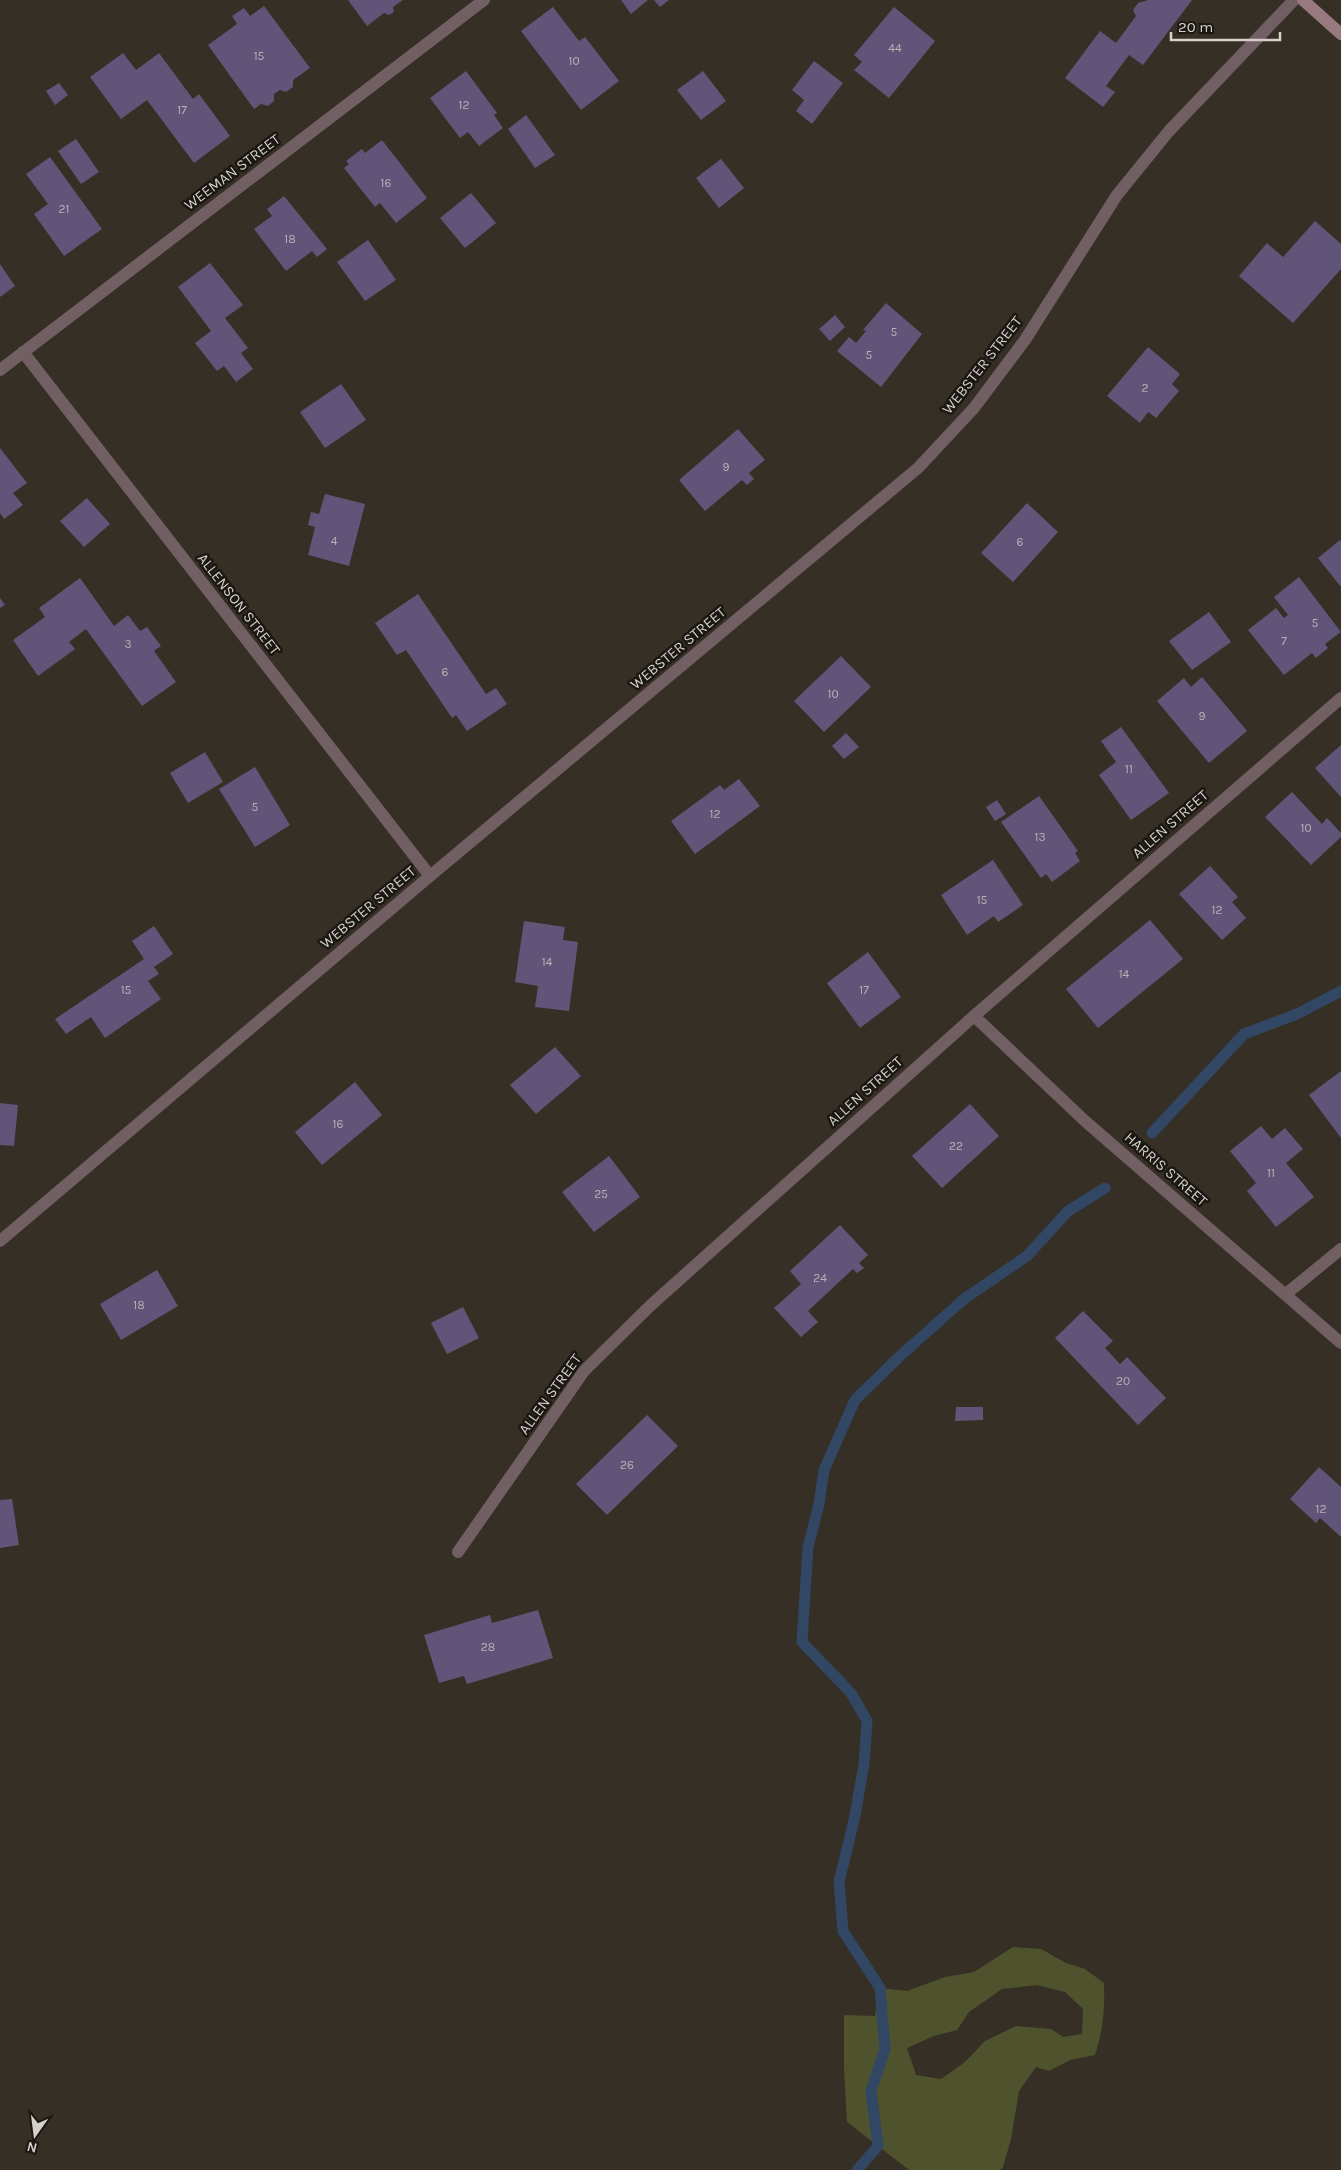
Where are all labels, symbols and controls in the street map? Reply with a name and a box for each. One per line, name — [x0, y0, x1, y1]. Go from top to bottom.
scale bar — [1171, 10, 1280, 42]
text: 20 m — [1178, 18, 1213, 36]
house number: 44 — [888, 41, 902, 55]
house number: 15 — [254, 49, 265, 63]
house number: 10 — [568, 54, 580, 68]
house number: 12 — [459, 98, 470, 112]
house number: 17 — [177, 103, 187, 117]
street label: WEEMAN STREET — [180, 130, 284, 214]
house number: 16 — [381, 176, 392, 190]
house number: 21 — [59, 202, 69, 216]
house number: 18 — [284, 232, 296, 246]
street label: WEBSTER STREET — [938, 312, 1026, 417]
house number: 5 — [891, 325, 898, 339]
house number: 5 — [866, 348, 873, 362]
house number: 2 — [1142, 381, 1149, 395]
house number: 9 — [723, 460, 730, 474]
house number: 4 — [331, 534, 338, 548]
house number: 6 — [1017, 535, 1024, 549]
street label: ALLENSON STREET — [194, 550, 285, 659]
street label: WEBSTER STREET — [627, 603, 730, 693]
house number: 5 — [1312, 616, 1319, 630]
house number: 7 — [1281, 634, 1287, 648]
house number: 3 — [124, 637, 132, 651]
house number: 6 — [442, 665, 449, 679]
house number: 10 — [827, 687, 839, 701]
house number: 9 — [1199, 709, 1206, 723]
house number: 11 — [1125, 762, 1133, 776]
street label: ALLEN STREET — [1128, 786, 1212, 862]
house number: 5 — [252, 800, 259, 814]
house number: 12 — [710, 807, 721, 821]
house number: 10 — [1300, 821, 1312, 835]
house number: 13 — [1034, 830, 1046, 844]
street label: WEBSTER STREET — [317, 862, 420, 952]
house number: 15 — [977, 893, 988, 907]
house number: 12 — [1212, 903, 1223, 917]
house number: 14 — [542, 955, 553, 969]
house number: 14 — [1119, 967, 1130, 981]
house number: 15 — [121, 983, 132, 997]
house number: 17 — [859, 983, 869, 997]
street label: ALLEN STREET — [824, 1052, 907, 1129]
house number: 16 — [333, 1117, 344, 1131]
street label: HARRIS STREET — [1121, 1128, 1212, 1210]
house number: 22 — [949, 1139, 963, 1153]
house number: 11 — [1267, 1166, 1275, 1180]
house number: 25 — [594, 1187, 608, 1201]
house number: 24 — [813, 1271, 827, 1285]
house number: 18 — [133, 1298, 145, 1312]
street label: ALLEN STREET — [515, 1350, 585, 1438]
house number: 20 — [1116, 1374, 1130, 1388]
house number: 26 — [620, 1458, 634, 1472]
house number: 12 — [1316, 1502, 1327, 1516]
house number: 28 — [481, 1640, 495, 1654]
north arrow — [10, 2110, 60, 2160]
text: N — [25, 2138, 39, 2157]

